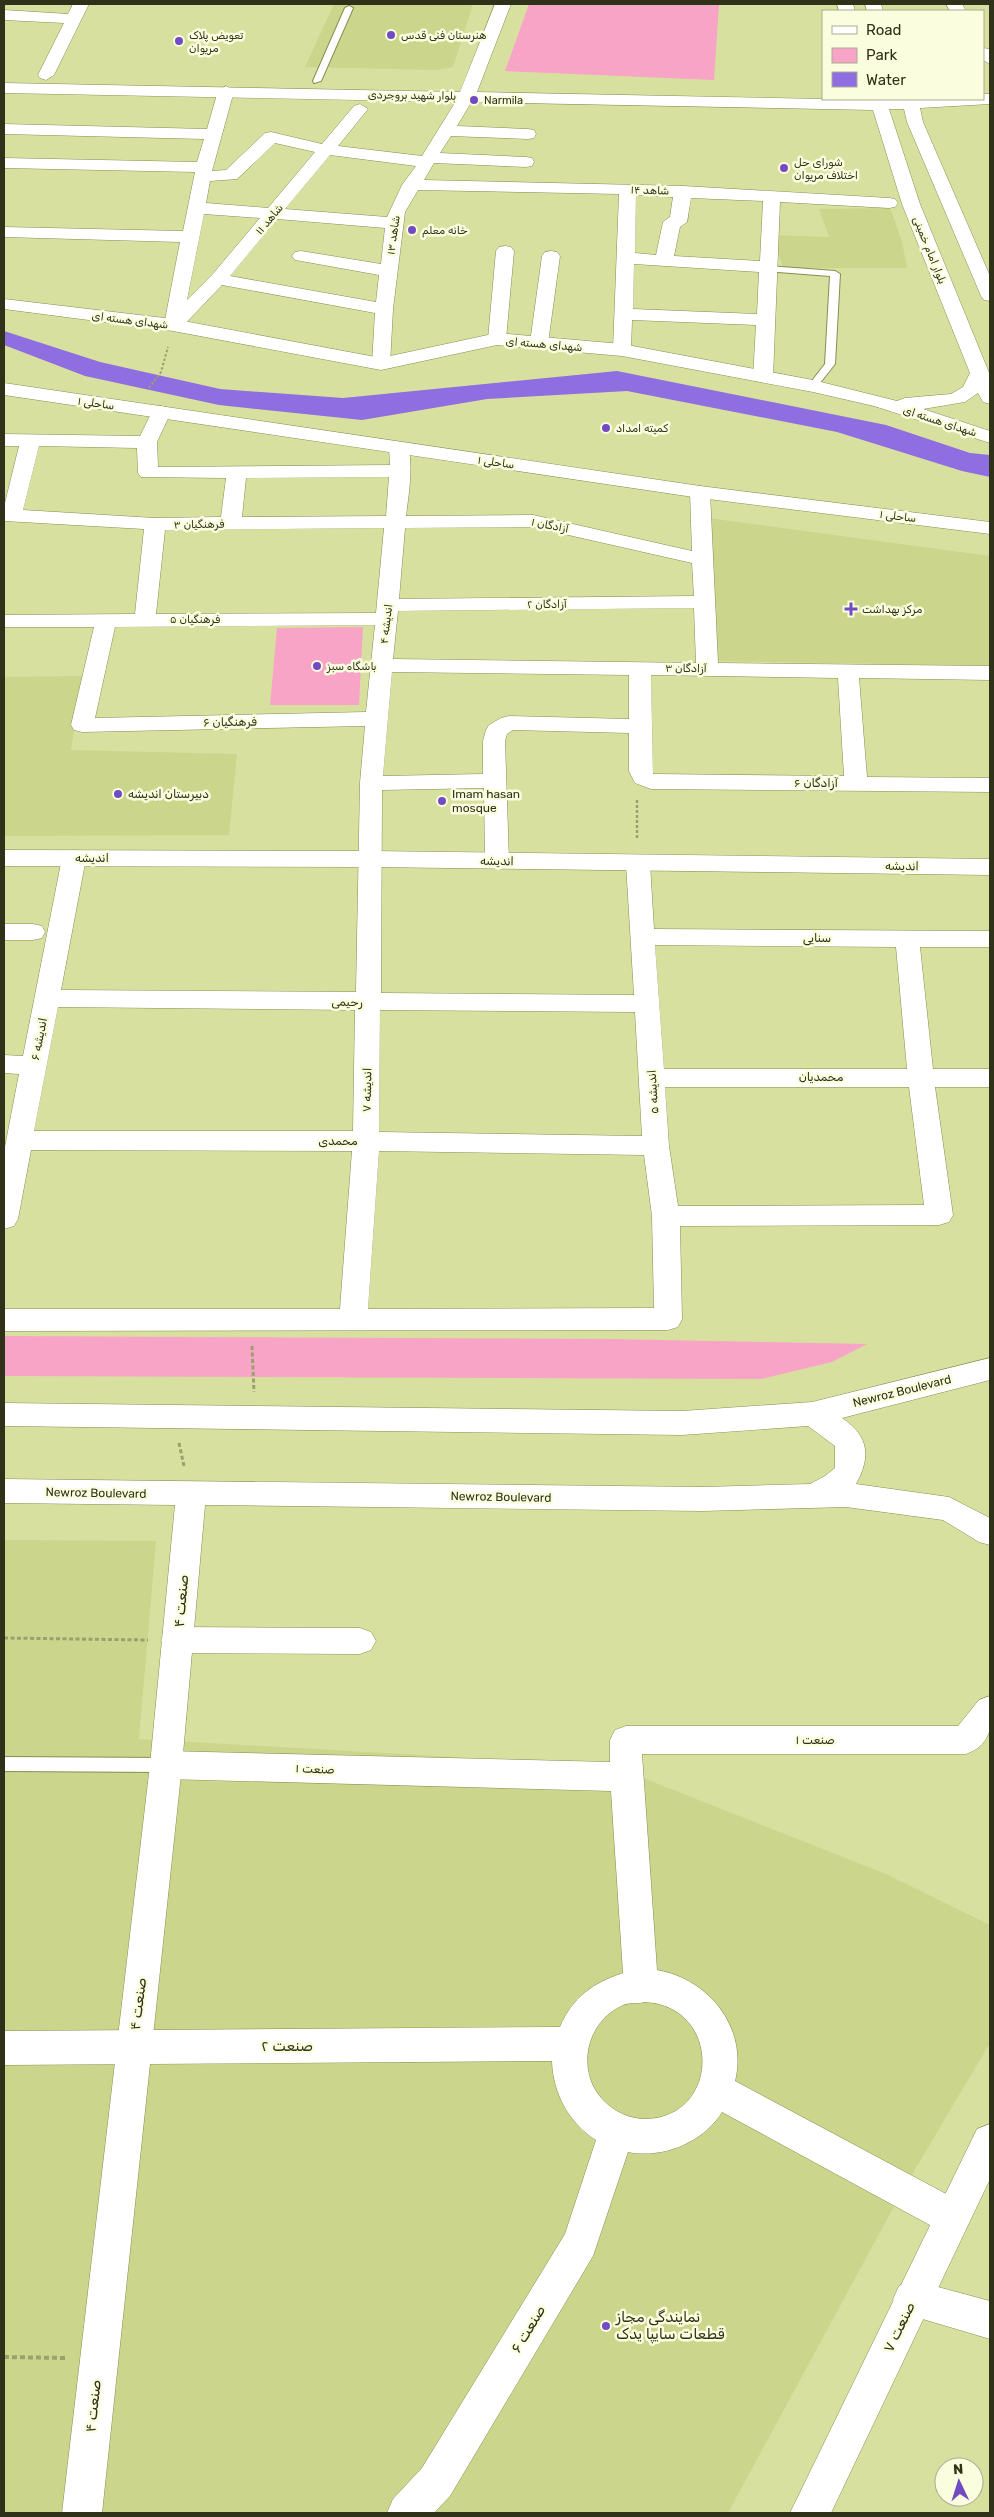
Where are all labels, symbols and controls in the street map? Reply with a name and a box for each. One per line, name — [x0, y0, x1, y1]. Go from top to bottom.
legend — [822, 10, 984, 100]
text: Road — [866, 21, 902, 39]
place label: تعویض پلاک مریوان — [189, 29, 243, 56]
marker: هنرستان فنی قدس — [385, 29, 397, 41]
place label: هنرستان فنی قدس — [401, 29, 486, 42]
marker: تعویض پلاک مریوان — [173, 35, 185, 47]
text: Park — [866, 46, 897, 64]
text: Water — [866, 71, 906, 89]
street label: بلوار شهید بروجردی — [368, 88, 456, 104]
marker: Narmila — [468, 94, 480, 106]
place label: Narmila — [484, 94, 523, 107]
place label: شورای حل اختلاف مریوان — [794, 156, 858, 183]
marker: شورای حل اختلاف مریوان — [778, 162, 790, 174]
street label: شاهد ۱۴ — [630, 183, 670, 198]
street label: شاهد ۱۱ — [253, 201, 286, 237]
street label: شاهد ۱۳ — [384, 215, 403, 256]
street label: بلوار امام خمینی — [909, 215, 949, 286]
marker: خانه معلم — [406, 224, 418, 236]
place label: خانه معلم — [422, 224, 468, 238]
street label: شهدای هسته ای — [91, 309, 169, 332]
street label: شهدای هسته ای — [505, 335, 583, 354]
street label: ساحلی ۱ — [77, 394, 115, 412]
street label: شهدای هسته ای — [901, 403, 978, 440]
marker: کمیته امداد — [600, 422, 612, 434]
place label: کمیته امداد — [616, 422, 668, 435]
street label: ساحلی ۱ — [477, 453, 515, 471]
street label: ساحلی ۱ — [879, 508, 917, 525]
street label: آزادگان ۱ — [530, 516, 570, 536]
street label: فرهنگیان ۳ — [174, 518, 224, 531]
street label: آزادگان ۲ — [527, 598, 568, 611]
marker: مرکز بهداشت — [844, 602, 858, 616]
street label: اندیشه ۴ — [378, 603, 395, 645]
place label: مرکز بهداشت — [862, 603, 922, 616]
street label: فرهنگیان ۵ — [170, 613, 220, 626]
marker: باشگاه سبز — [311, 660, 323, 672]
place label: باشگاه سبز — [326, 660, 377, 673]
street label: آزادگان ۳ — [665, 662, 708, 675]
street label: فرهنگیان ۶ — [203, 715, 257, 730]
street label: آزادگان ۶ — [794, 776, 839, 791]
place label: دبیرستان اندیشه — [128, 787, 209, 802]
place label: Imam hasan mosque — [452, 787, 520, 815]
marker: دبیرستان اندیشه — [112, 788, 124, 800]
marker: Imam hasan mosque — [436, 795, 448, 807]
street label: اندیشه — [75, 851, 109, 865]
street label: اندیشه — [480, 854, 514, 868]
street label: اندیشه — [885, 859, 919, 873]
street label: سنایی — [803, 931, 831, 946]
street label: رحیمی — [331, 995, 363, 1010]
street label: اندیشه ۶ — [28, 1016, 50, 1062]
street label: اندیشه ۷ — [360, 1068, 374, 1112]
street label: اندیشه ۵ — [644, 1069, 662, 1115]
street label: محمدیان — [799, 1070, 844, 1084]
street label: محمدی — [318, 1134, 358, 1148]
street label: Newroz Boulevard — [851, 1372, 953, 1410]
street label: Newroz Boulevard — [45, 1485, 147, 1501]
street label: Newroz Boulevard — [450, 1489, 552, 1505]
street label: صنعت ۴ — [170, 1574, 192, 1628]
street label: صنعت ۱ — [795, 1733, 835, 1747]
street label: صنعت ۱ — [295, 1761, 335, 1777]
street label: صنعت ۴ — [126, 1977, 150, 2031]
street label: صنعت ۲ — [261, 2037, 313, 2055]
street label: صنعت ۷ — [879, 2299, 919, 2355]
street label: صنعت ۶ — [507, 2302, 549, 2356]
place label: نمایندگی مجاز قطعات سایپا یدک — [615, 2308, 725, 2344]
marker: نمایندگی مجاز قطعات سایپا یدک — [600, 2320, 612, 2332]
street label: صنعت ۴ — [81, 2379, 105, 2433]
north arrow — [934, 2457, 984, 2507]
text: N — [953, 2461, 964, 2478]

